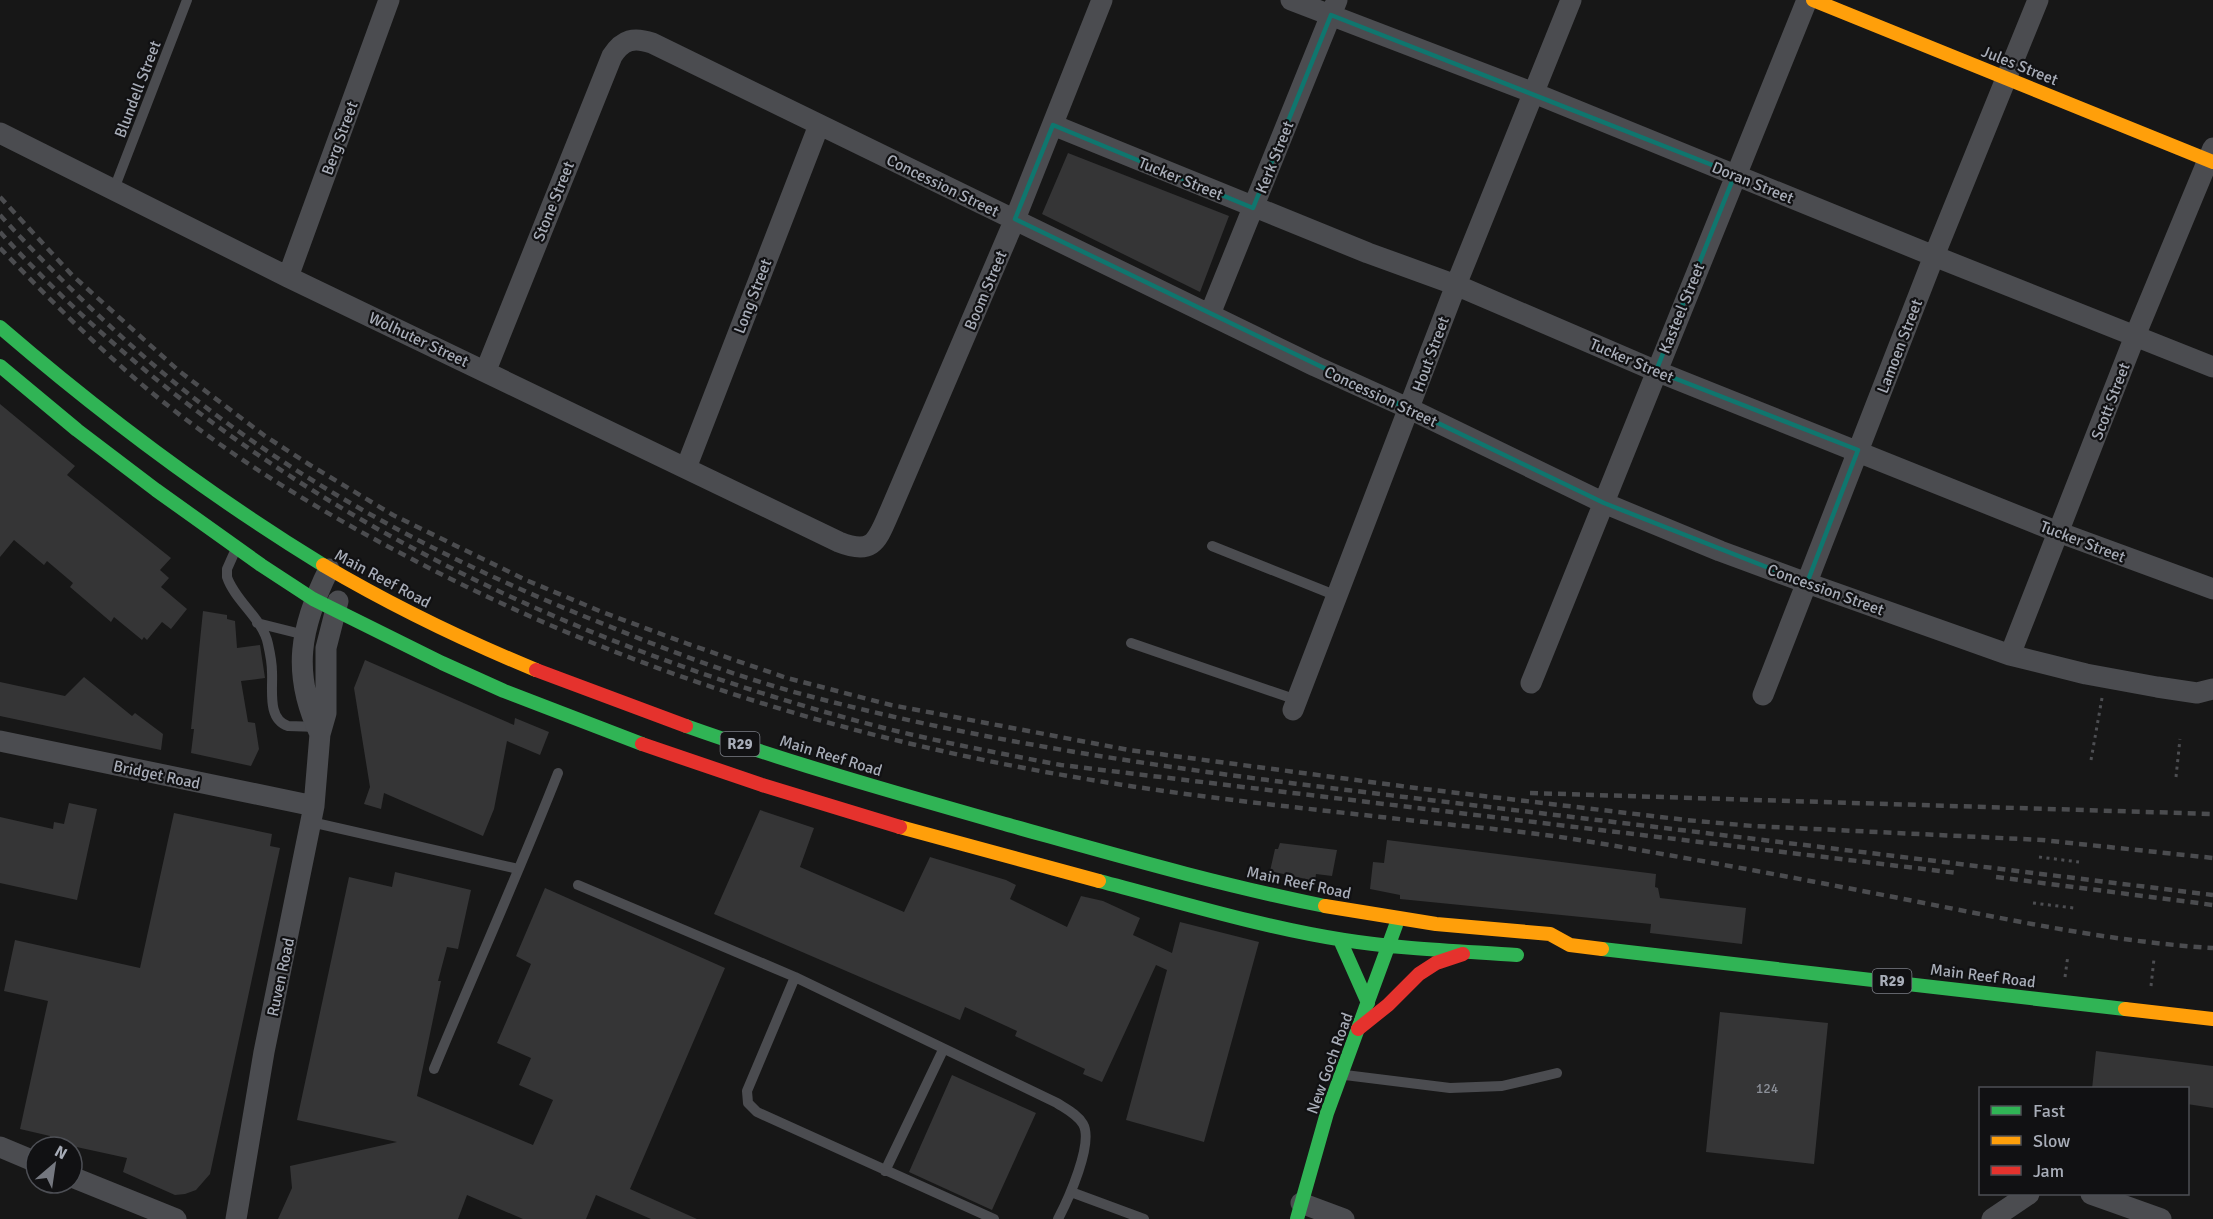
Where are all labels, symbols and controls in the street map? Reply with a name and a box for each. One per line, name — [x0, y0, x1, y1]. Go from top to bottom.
street label: Blundell Street — [110, 38, 166, 141]
street label: Jules Street — [1978, 42, 2061, 90]
street label: Berg Street — [317, 98, 363, 178]
street label: Kerk Street — [1251, 118, 1299, 197]
street label: Concession Street — [883, 150, 1002, 222]
street label: Tucker Street — [1135, 153, 1226, 205]
street label: Doran Street — [1709, 157, 1797, 209]
street label: Stone Street — [529, 158, 579, 244]
street label: Boom Street — [960, 247, 1012, 333]
street label: Long Street — [730, 256, 777, 337]
street label: Kasteel Street — [1655, 260, 1709, 357]
street label: Lamoen Street — [1873, 296, 1927, 396]
street label: Wolhuter Street — [365, 308, 472, 372]
street label: Hout Street — [1408, 314, 1454, 395]
street label: Tucker Street — [1586, 334, 1677, 388]
street label: Scott Street — [2087, 360, 2135, 443]
street label: Concession Street — [1321, 362, 1441, 432]
street label: Tucker Street — [2037, 517, 2128, 567]
street label: Main Reef Road — [331, 545, 434, 613]
street label: Concession Street — [1765, 560, 1887, 620]
street label: Main Reef Road — [777, 731, 884, 781]
road number: R29 — [720, 732, 760, 756]
street label: Bridget Road — [112, 756, 202, 794]
street label: Main Reef Road — [1245, 862, 1353, 904]
street label: Ruven Road — [263, 936, 299, 1018]
street label: Main Reef Road — [1929, 960, 2037, 992]
road number: R29 — [1872, 969, 1912, 993]
street label: New Goch Road — [1302, 1010, 1358, 1117]
house number: 124 — [1756, 1080, 1779, 1097]
legend — [1979, 1087, 2189, 1195]
text: Fast — [2033, 1100, 2065, 1122]
text: Slow — [2033, 1130, 2070, 1152]
north arrow — [24, 1135, 84, 1195]
text: N — [51, 1141, 71, 1164]
text: Jam — [2033, 1160, 2064, 1182]

